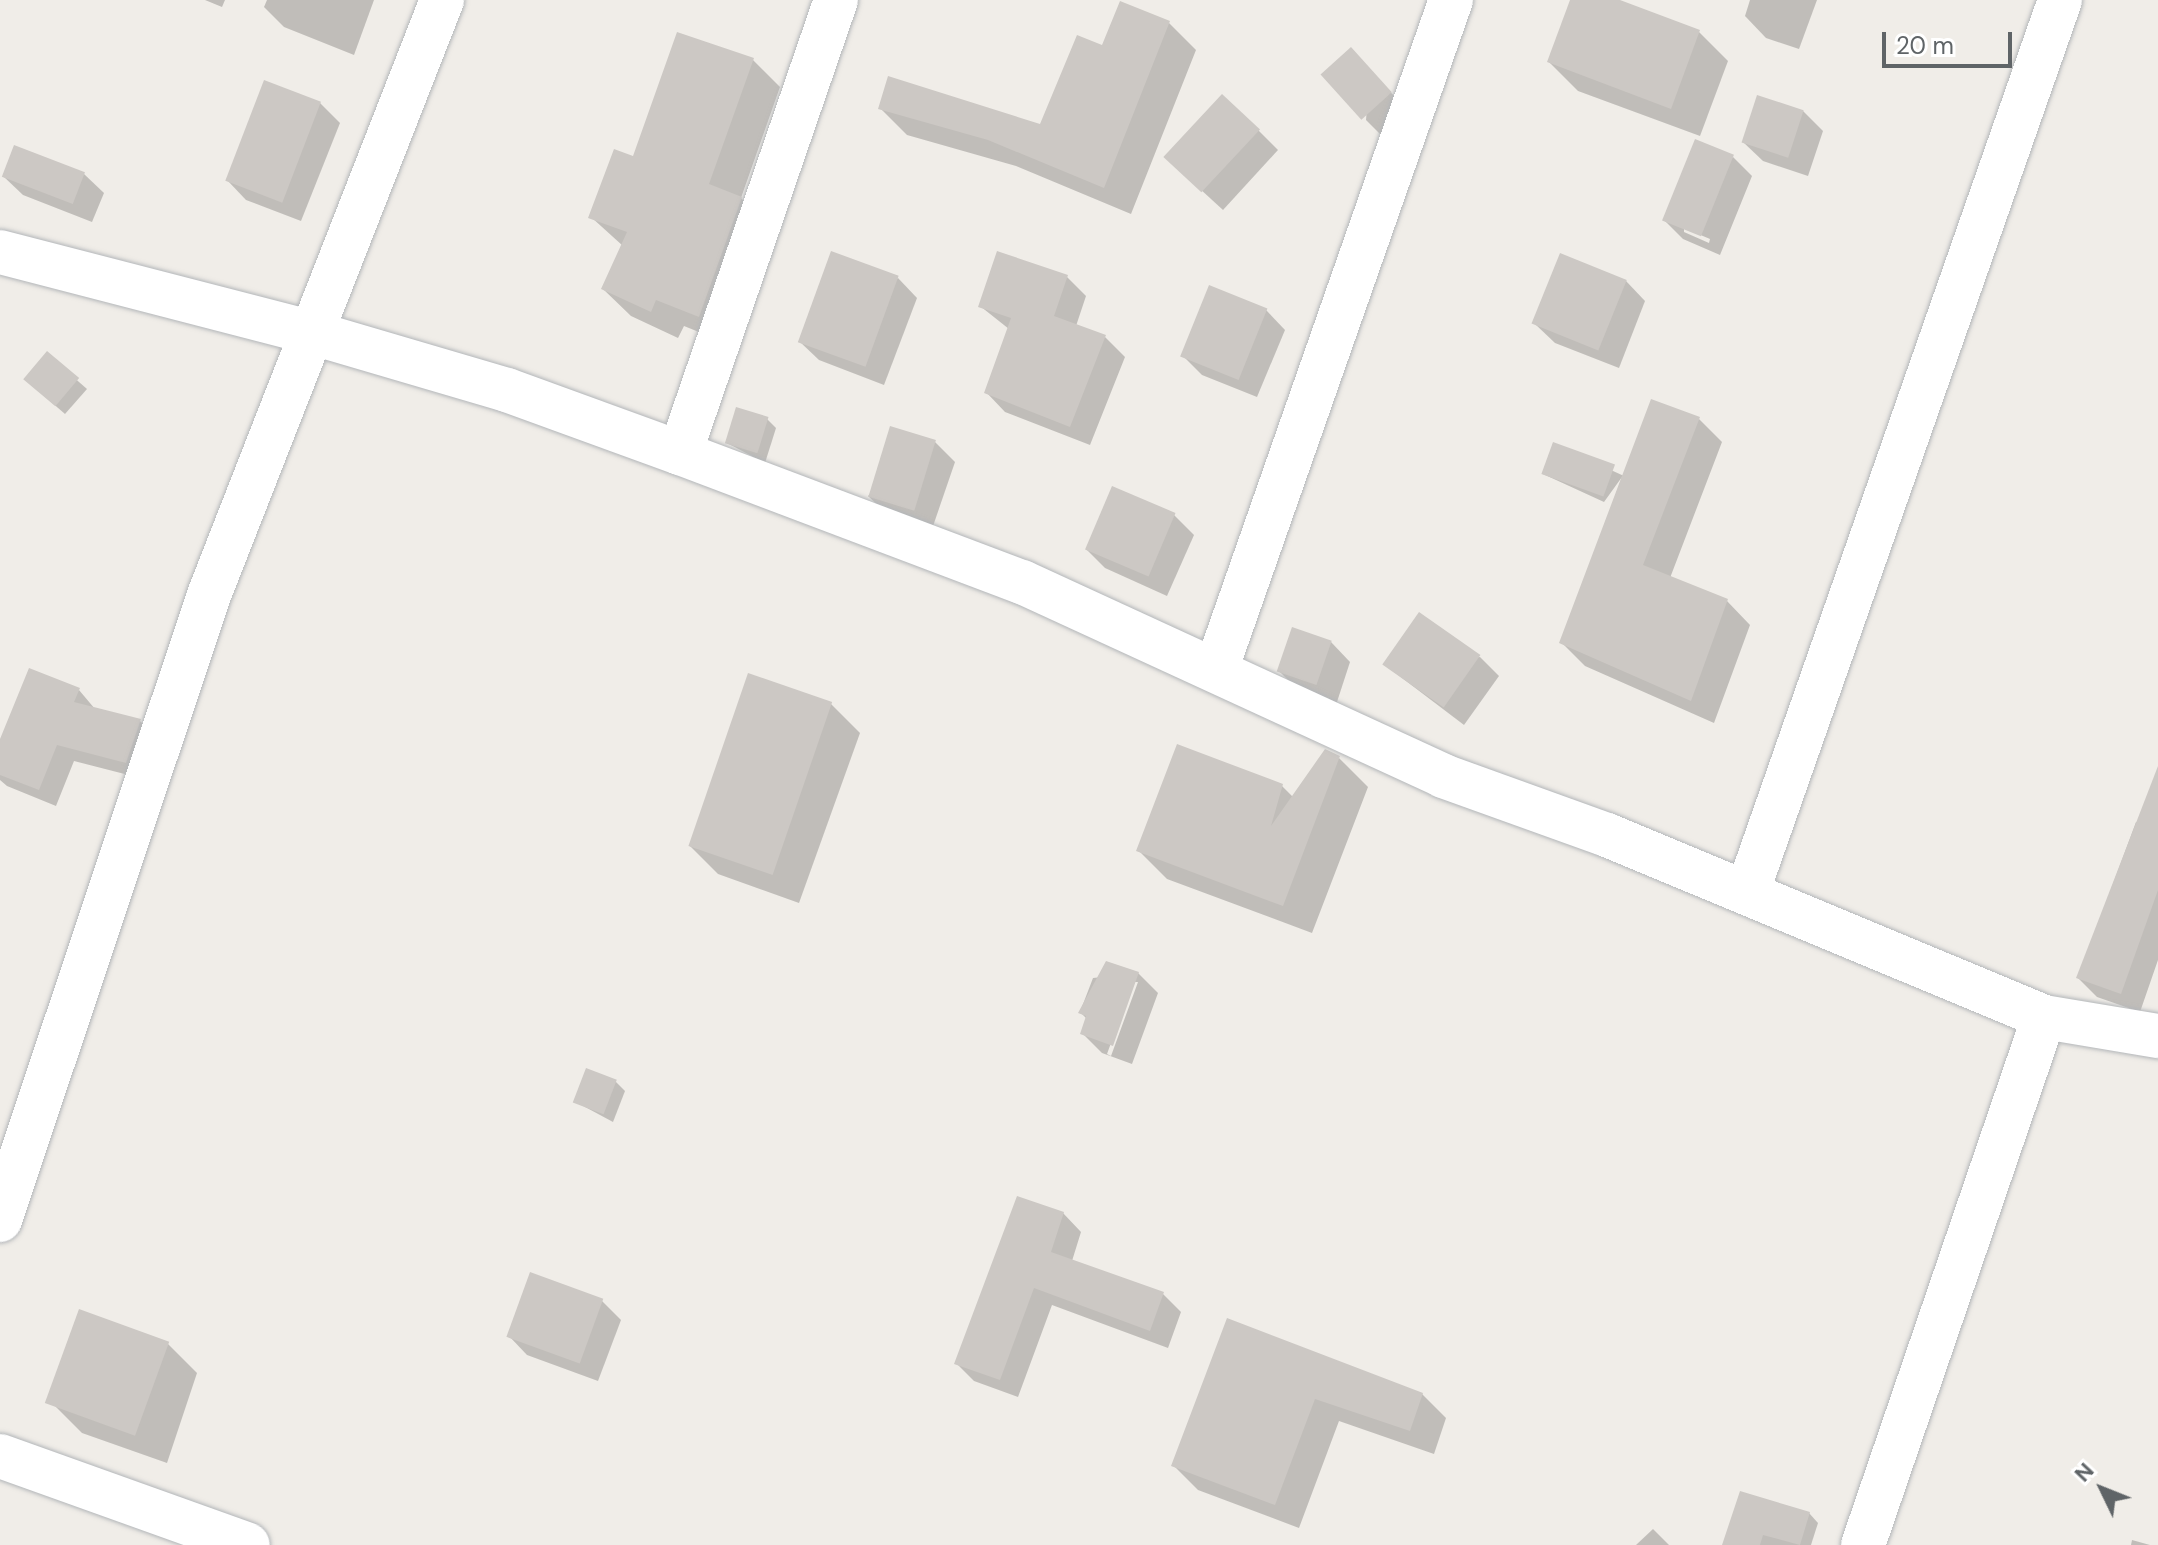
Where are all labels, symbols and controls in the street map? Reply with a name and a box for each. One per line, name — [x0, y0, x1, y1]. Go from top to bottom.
scale bar — [1886, 16, 2016, 66]
text: 20 m — [1896, 30, 1954, 61]
north arrow — [2062, 1449, 2142, 1529]
text: N — [2068, 1457, 2100, 1488]

